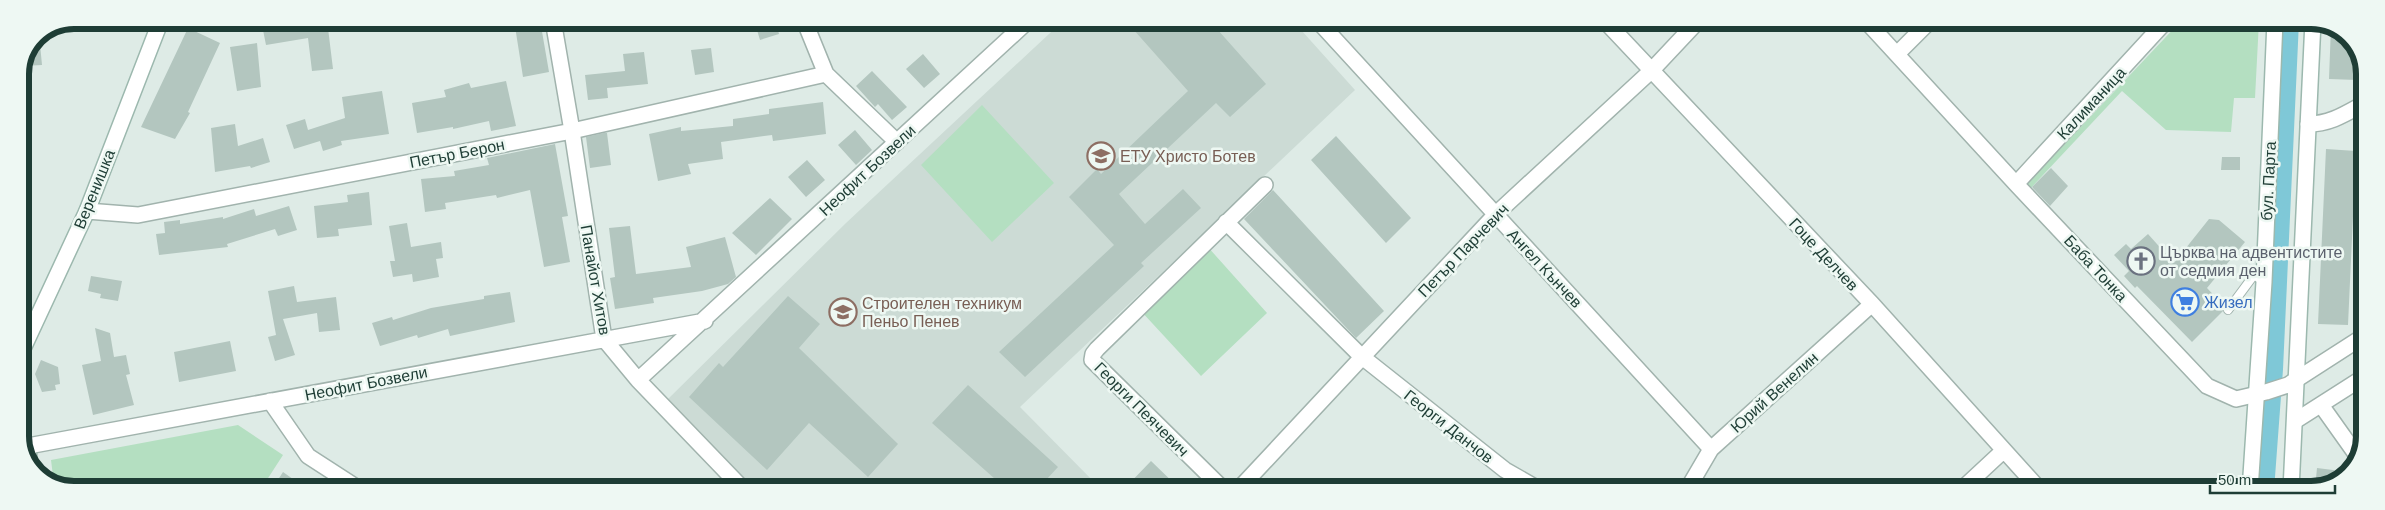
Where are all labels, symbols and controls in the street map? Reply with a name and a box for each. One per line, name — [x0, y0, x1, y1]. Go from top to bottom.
street label: Калиманица — [2054, 64, 2129, 143]
street label: Неофит Бозвели — [816, 122, 919, 219]
street label: Петър Берон — [408, 136, 506, 171]
school or university icon: ЕТУ Христо Ботев — [1086, 141, 1116, 171]
street label: бул. Парта — [2258, 141, 2279, 221]
street label: Веренишка — [71, 147, 118, 231]
place label: ЕТУ Христо Ботев — [1120, 148, 1256, 165]
street label: Петър Парчевич — [1415, 200, 1512, 300]
street label: Гоце Делчев — [1786, 215, 1861, 294]
street label: Панайот Хитов — [577, 224, 614, 336]
street label: Ангел Кънчев — [1504, 226, 1585, 311]
street label: Баба Тонка — [2061, 232, 2131, 305]
place label: Църква на адвентистите от седмия ден — [2160, 244, 2343, 279]
church icon: Църква на адвентистите от седмия ден — [2126, 246, 2156, 276]
supermarket icon: Жизел — [2170, 287, 2200, 317]
place label: Жизел — [2204, 294, 2253, 311]
place label: Строителен техникум Пеньо Пенев — [862, 295, 1022, 330]
school or university icon: Строителен техникум Пеньо Пенев — [828, 297, 858, 327]
street label: Юрий Венелин — [1727, 349, 1821, 436]
street label: Георги Пеячевич — [1091, 359, 1192, 460]
street label: Неофит Бозвели — [303, 363, 429, 404]
street label: Георги Данчов — [1401, 387, 1496, 466]
scale bar — [2210, 462, 2335, 494]
text: 50 m — [2218, 471, 2251, 488]

